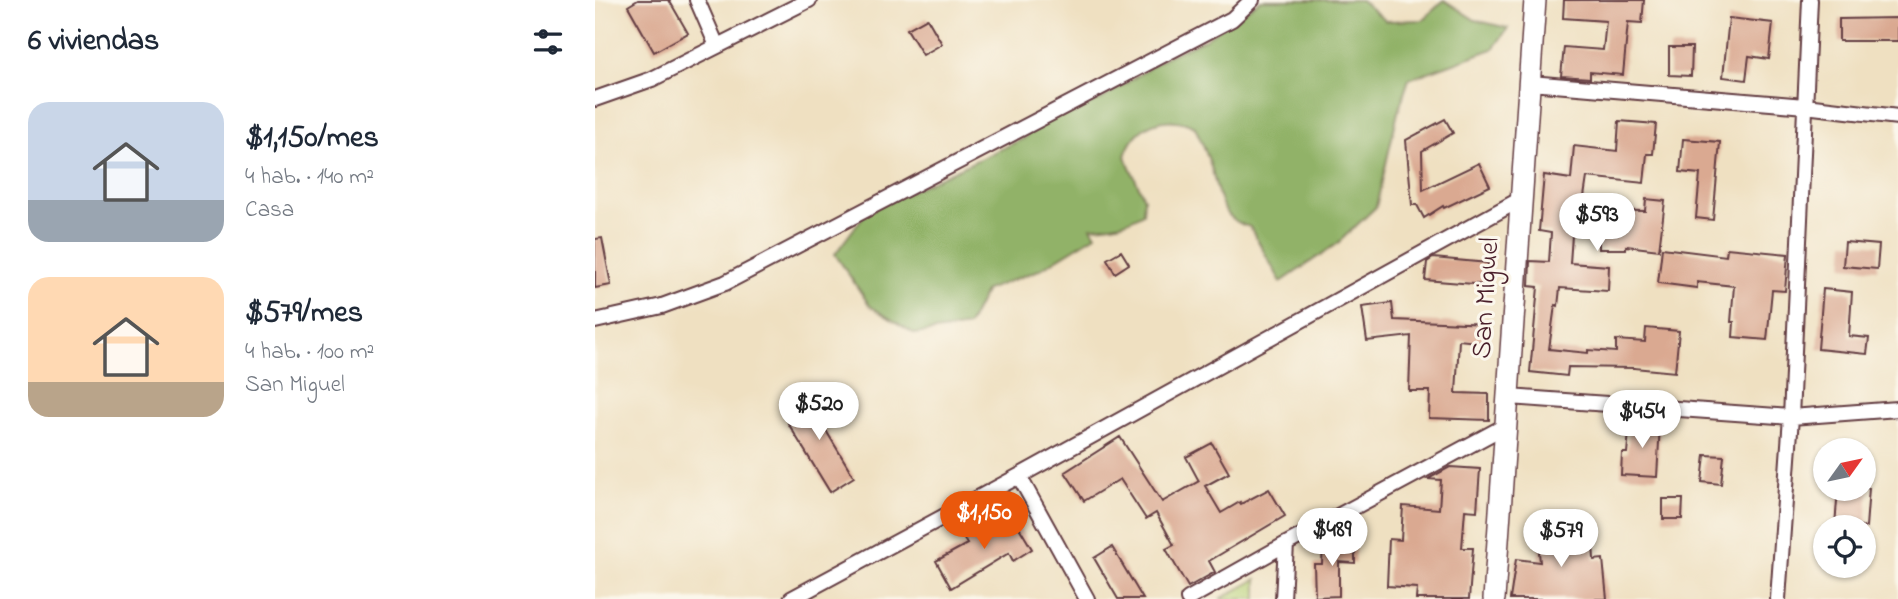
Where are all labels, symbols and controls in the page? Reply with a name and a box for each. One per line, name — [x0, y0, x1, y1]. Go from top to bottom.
text: 6 viviendas — [28, 20, 159, 64]
icon: filters — [529, 23, 567, 61]
text: $1,150/mes — [245, 117, 379, 161]
icon: home — [84, 130, 168, 214]
text: 4 hab. · 140 m² — [245, 161, 374, 194]
text: Casa — [245, 194, 294, 227]
pin: $593 — [1556, 194, 1638, 253]
text: $593 — [1575, 199, 1619, 232]
street label: San Miguel — [1462, 236, 1512, 360]
text: $579/mes — [245, 292, 363, 336]
icon: home — [84, 305, 168, 389]
text: 4 hab. · 100 m² — [245, 336, 374, 369]
text: San Miguel — [245, 369, 345, 402]
pin: $520 — [778, 382, 860, 442]
text: $520 — [795, 388, 843, 421]
pin: $454 — [1601, 391, 1683, 450]
text: $454 — [1619, 396, 1665, 429]
north arrow — [1813, 438, 1876, 500]
map controls — [1813, 438, 1876, 578]
pin: $1,150 — [927, 491, 1041, 551]
text: $1,150 — [956, 497, 1012, 530]
pin: $489 — [1291, 508, 1373, 568]
pin: $579 — [1520, 510, 1602, 569]
text: $489 — [1313, 514, 1351, 547]
text: $579 — [1539, 515, 1583, 548]
button: locate — [1813, 515, 1876, 578]

